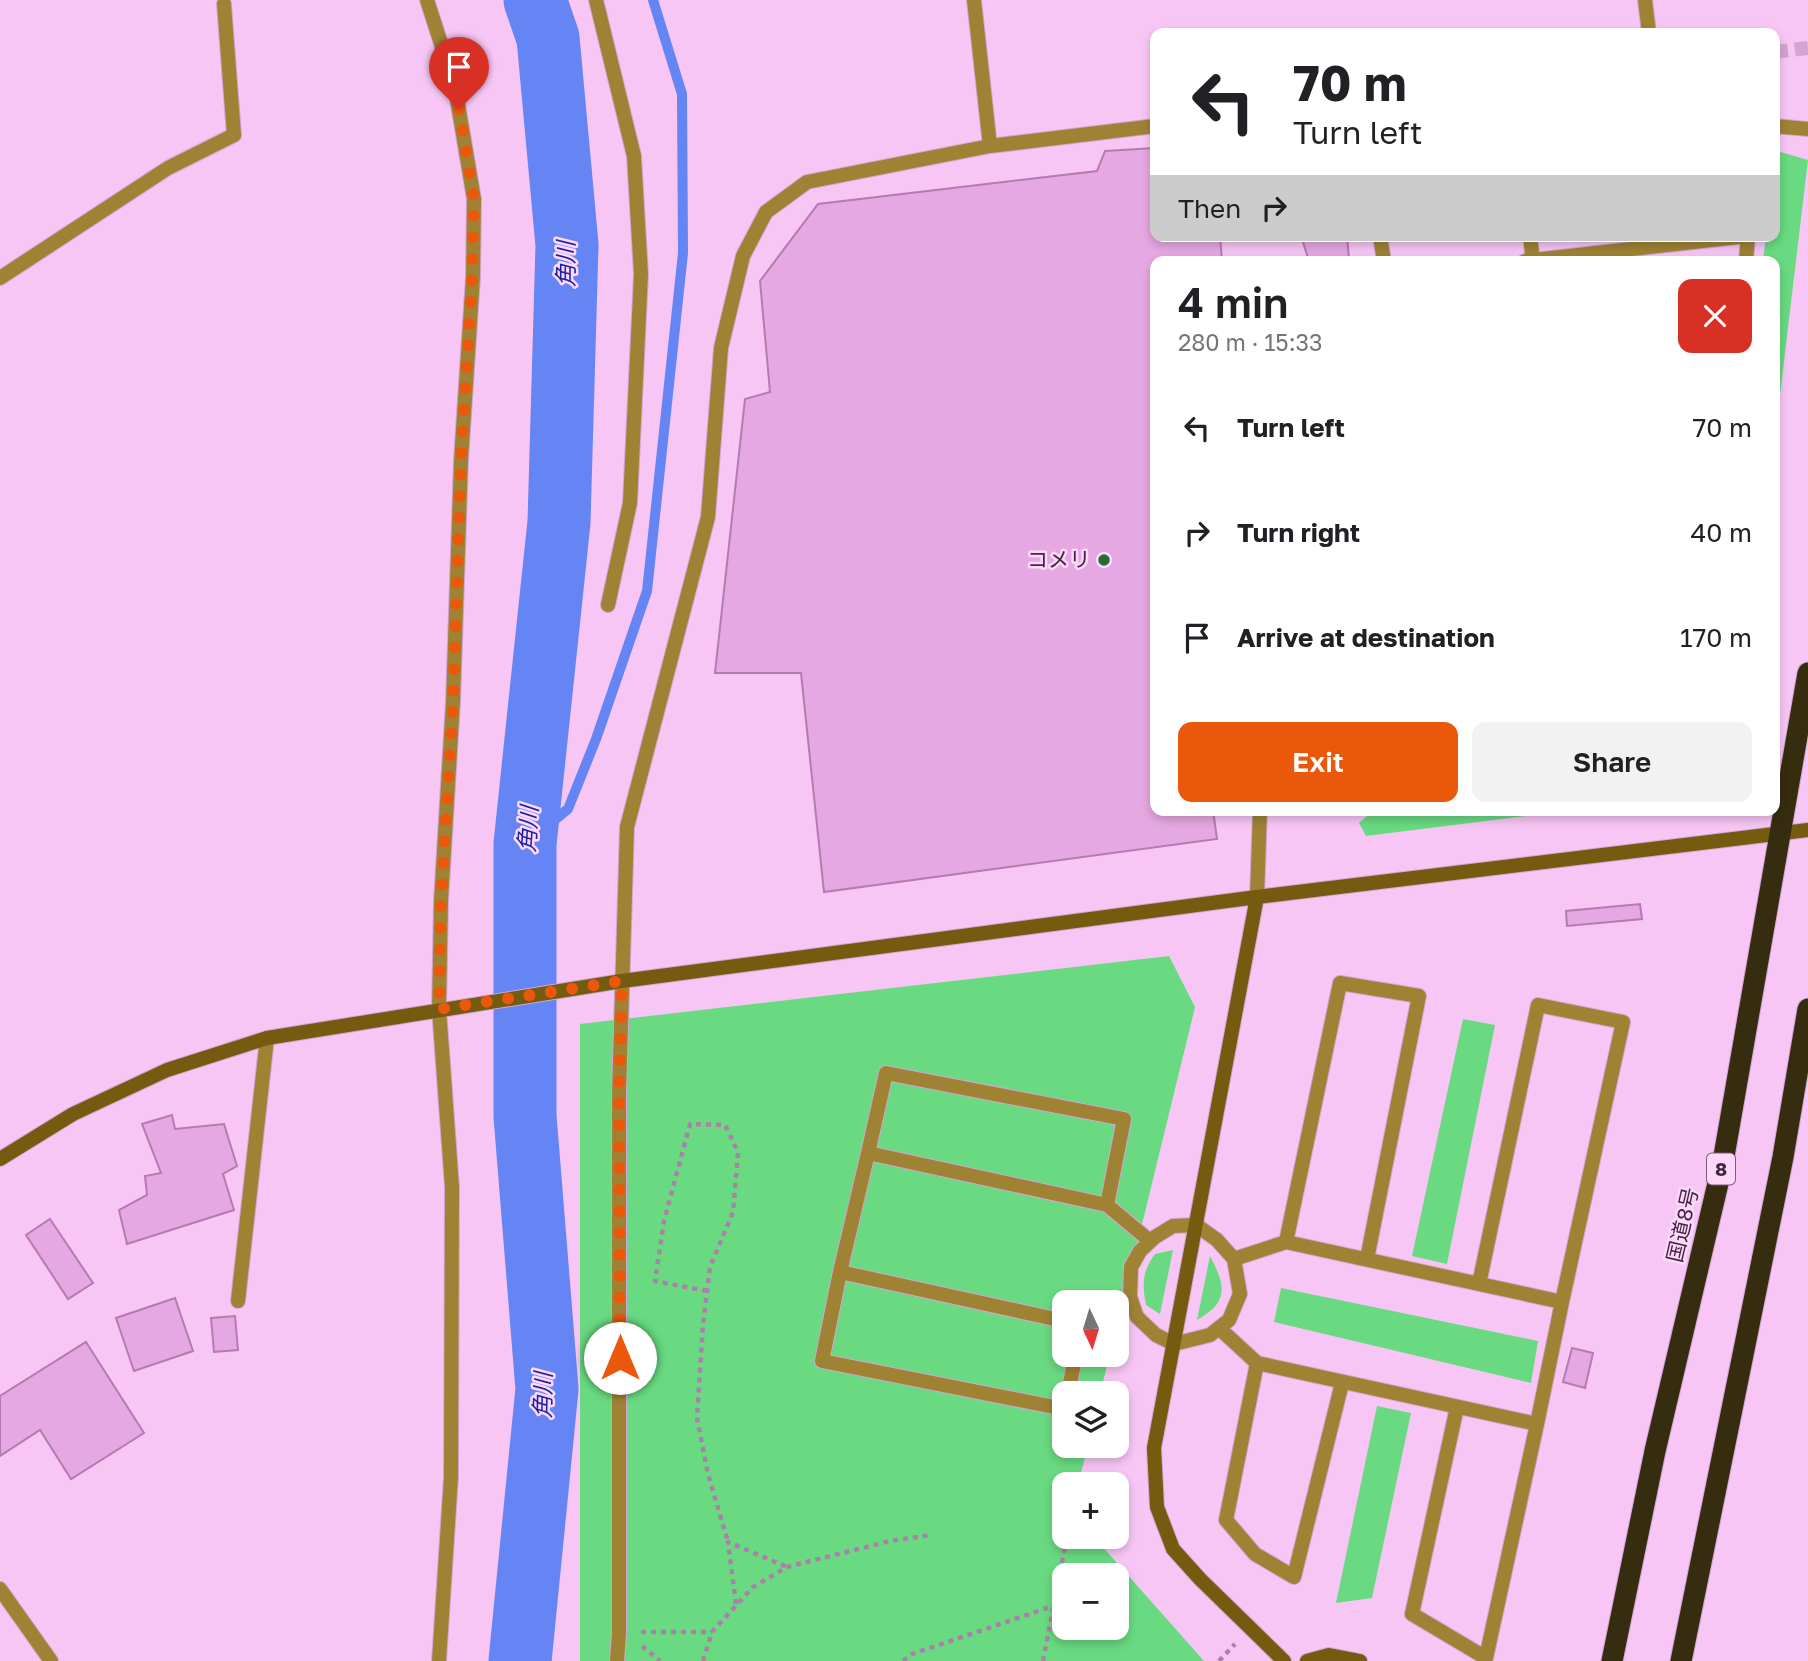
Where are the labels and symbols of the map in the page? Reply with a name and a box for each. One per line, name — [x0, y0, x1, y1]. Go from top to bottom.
pin — [429, 37, 489, 109]
water label: 角川 — [551, 238, 579, 287]
place label: コメリ — [1027, 546, 1090, 572]
marker: コメリ — [1096, 552, 1112, 568]
water label: 角川 — [511, 802, 543, 853]
road number: 8 — [1707, 1154, 1735, 1184]
street label: 国道8号 — [1661, 1185, 1703, 1265]
north arrow — [1052, 1290, 1129, 1367]
position arrow — [583, 1321, 657, 1395]
water label: 角川 — [528, 1369, 556, 1418]

